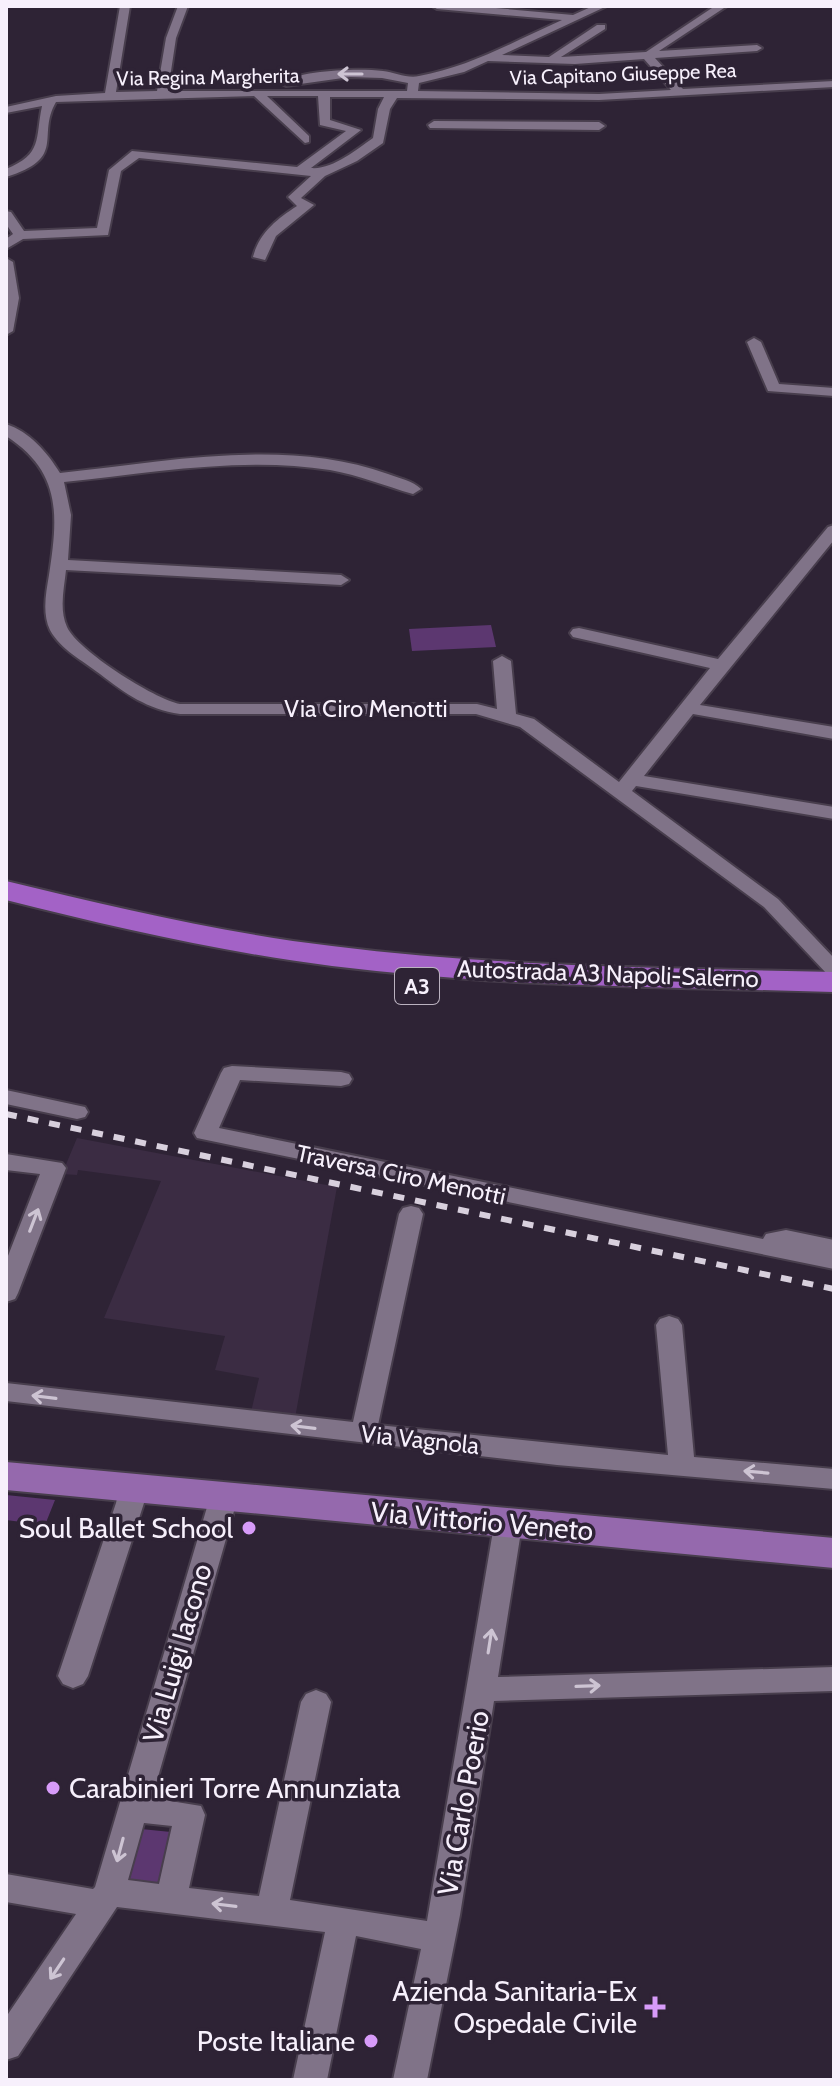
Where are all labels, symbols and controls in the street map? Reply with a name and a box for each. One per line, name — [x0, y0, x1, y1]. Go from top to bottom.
street label: Via Capitano Giuseppe Rea — [509, 58, 737, 90]
street label: Via Regina Margherita — [116, 63, 300, 91]
one-way arrow — [337, 66, 364, 82]
street label: Via Ciro Menotti — [284, 694, 448, 723]
street label: Autostrada A3 Napoli-Salerno — [457, 954, 759, 993]
road number: A3 — [395, 968, 439, 1004]
street label: Traversa Ciro Menotti — [294, 1138, 508, 1211]
one-way arrow — [28, 1208, 42, 1233]
one-way arrow — [31, 1389, 58, 1404]
street label: Via Vagnola — [360, 1419, 481, 1460]
one-way arrow — [290, 1420, 316, 1435]
one-way arrow — [743, 1465, 770, 1480]
street label: Via Vittorio Veneto — [369, 1494, 595, 1548]
place label: Soul Ballet School — [19, 1511, 233, 1545]
marker: Soul Ballet School — [240, 1519, 258, 1537]
street label: Via Luigi Iacono — [135, 1560, 219, 1746]
one-way arrow — [483, 1629, 498, 1654]
one-way arrow — [574, 1679, 601, 1694]
street label: Via Carlo Poerio — [430, 1708, 496, 1898]
place label: Carabinieri Torre Annunziata — [69, 1771, 401, 1805]
marker: Carabinieri Torre Annunziata — [44, 1779, 62, 1797]
one-way arrow — [112, 1837, 127, 1863]
one-way arrow — [211, 1898, 238, 1913]
one-way arrow — [49, 1957, 65, 1979]
place label: Azienda Sanitaria-Ex Ospedale Civile — [392, 1974, 637, 2040]
marker: Azienda Sanitaria-Ex Ospedale Civile — [644, 1996, 666, 2018]
place label: Poste Italiane — [197, 2024, 355, 2058]
marker: Poste Italiane — [362, 2032, 380, 2050]

